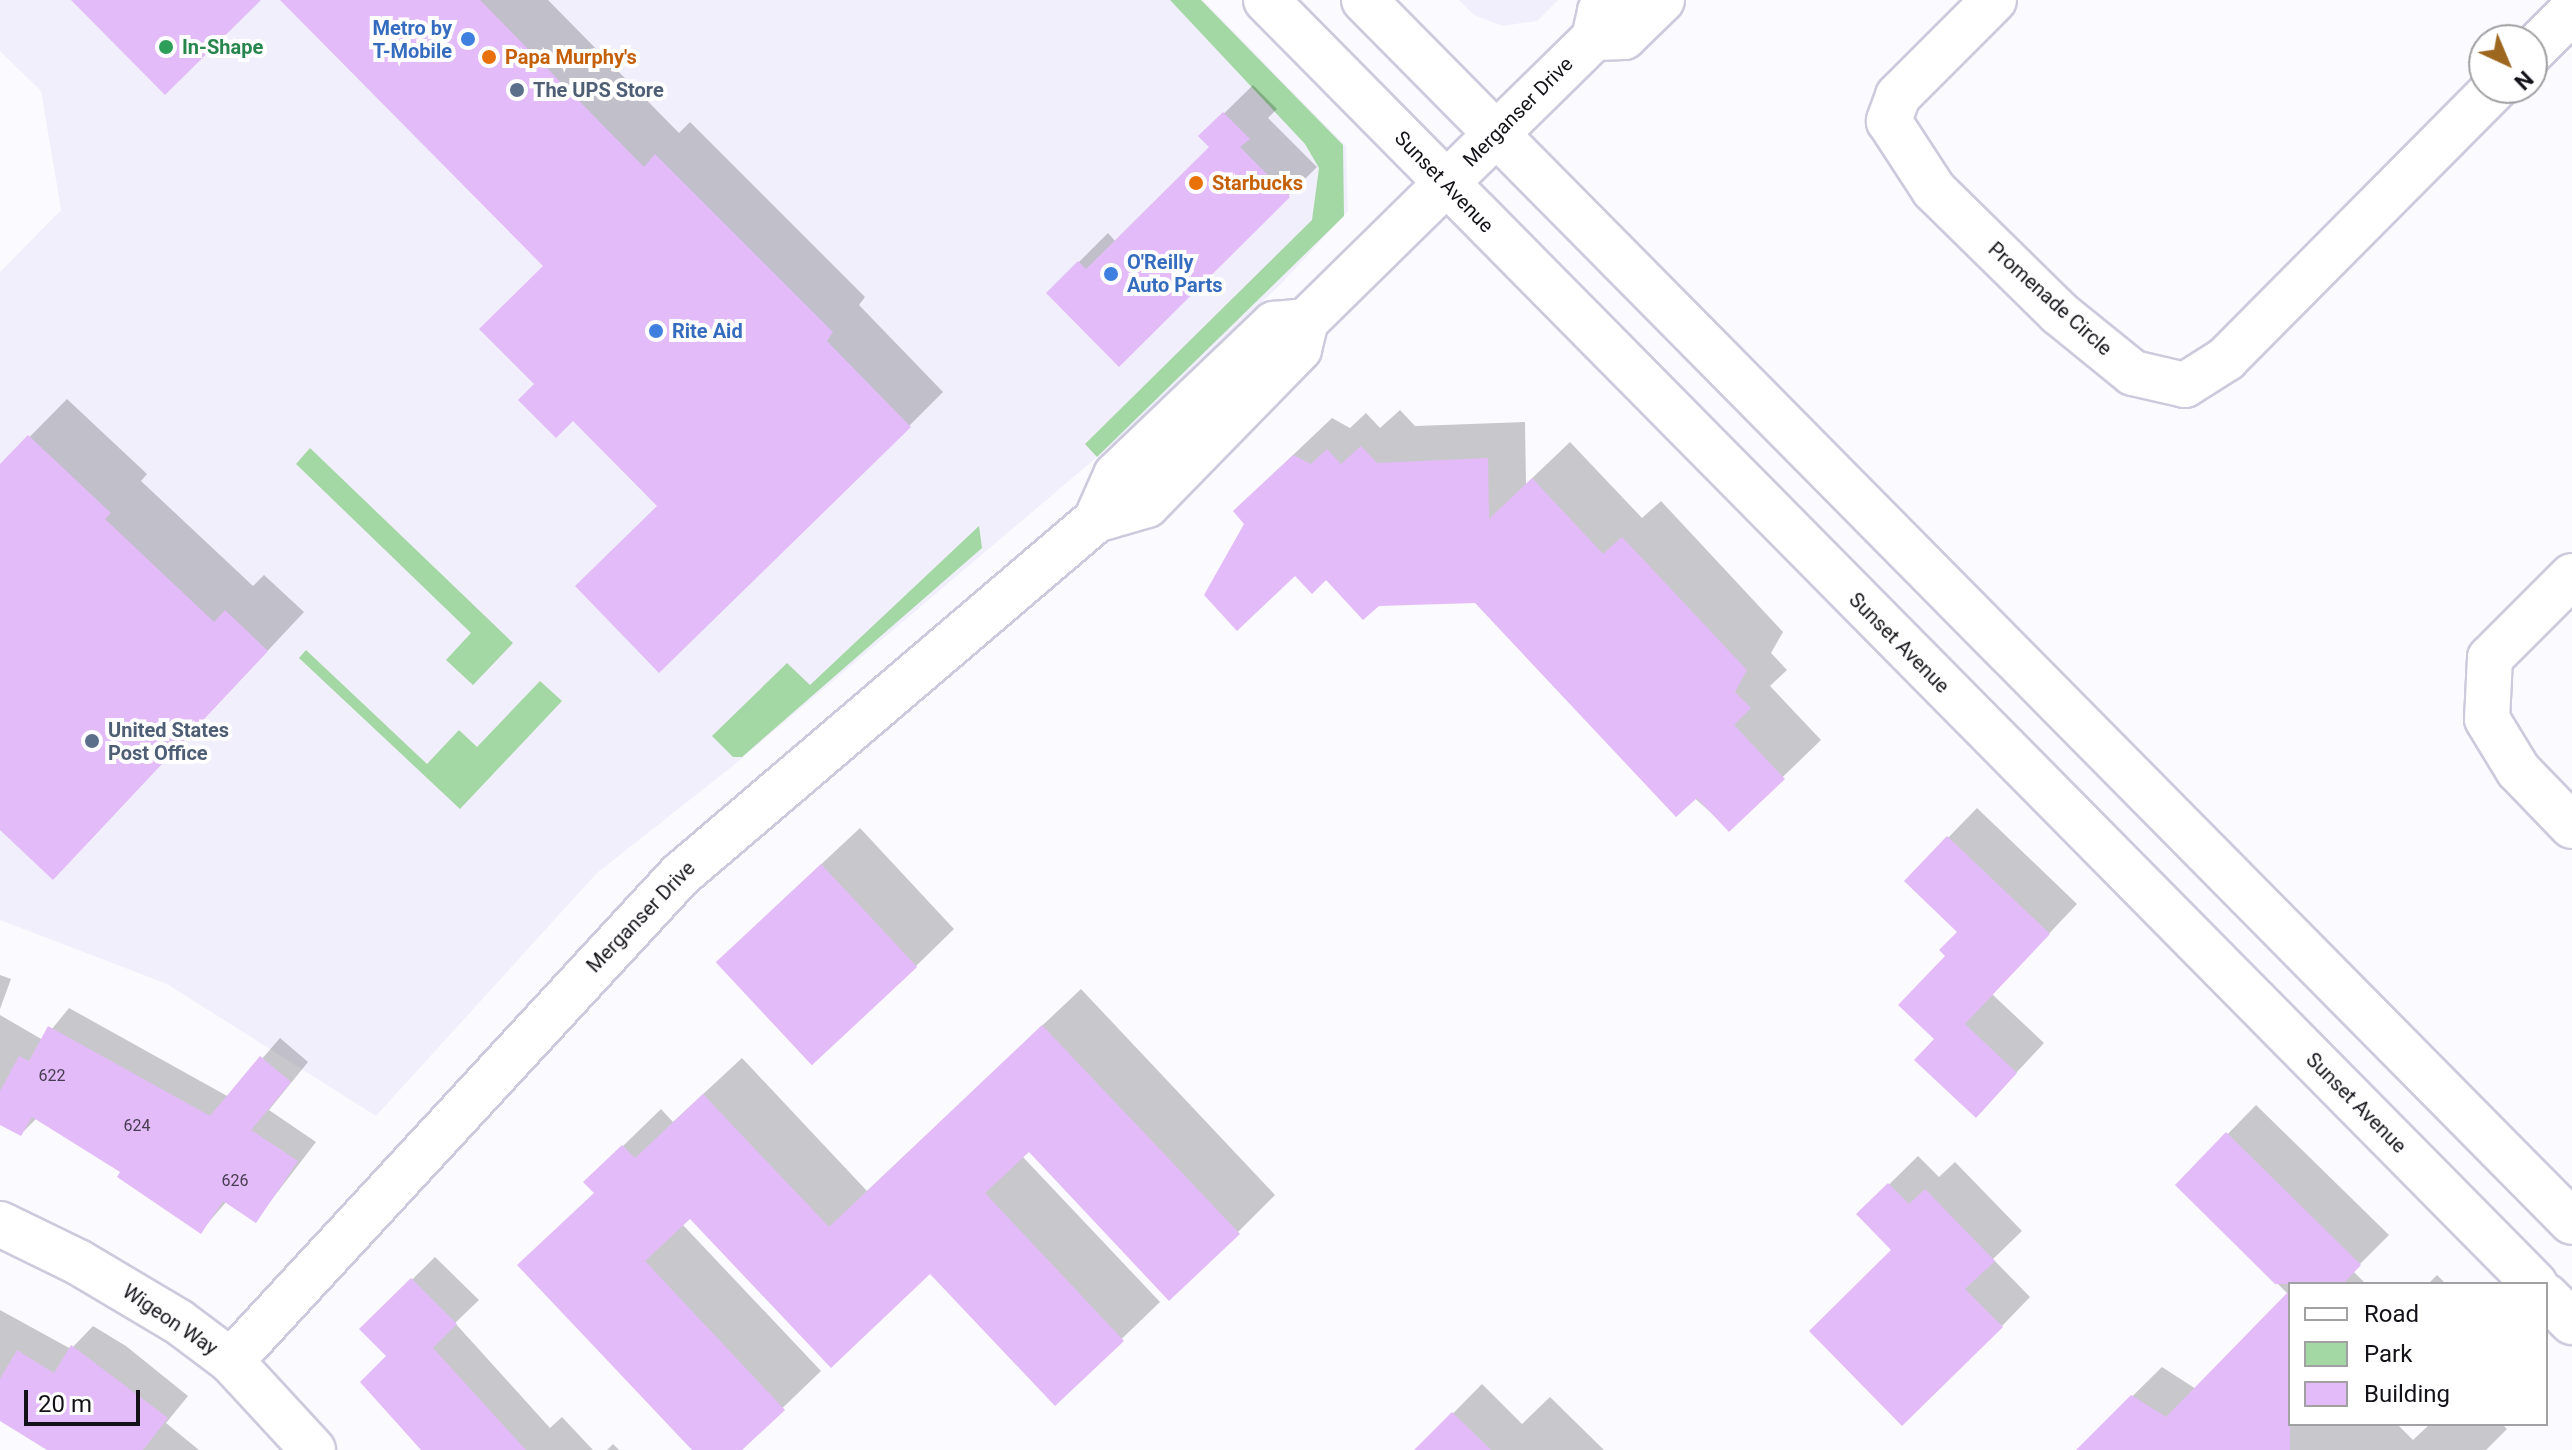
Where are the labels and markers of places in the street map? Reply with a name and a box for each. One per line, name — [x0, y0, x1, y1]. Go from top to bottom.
place label: Metro by T-Mobile — [372, 16, 452, 63]
marker: Metro by T-Mobile — [459, 30, 477, 48]
place label: In-Shape — [182, 35, 263, 59]
marker: In-Shape — [157, 38, 175, 56]
place label: Papa Murphy's — [505, 45, 637, 69]
marker: Papa Murphy's — [480, 48, 498, 66]
place label: The UPS Store — [533, 78, 664, 102]
marker: The UPS Store — [508, 81, 526, 99]
place label: Starbucks — [1212, 171, 1303, 195]
marker: Starbucks — [1187, 174, 1205, 192]
place label: O'Reilly Auto Parts — [1127, 250, 1223, 297]
marker: O'Reilly Auto Parts — [1102, 265, 1120, 283]
place label: Rite Aid — [672, 319, 743, 343]
marker: Rite Aid — [647, 322, 665, 340]
place label: United States Post Office — [108, 718, 229, 765]
marker: United States Post Office — [83, 732, 101, 750]

